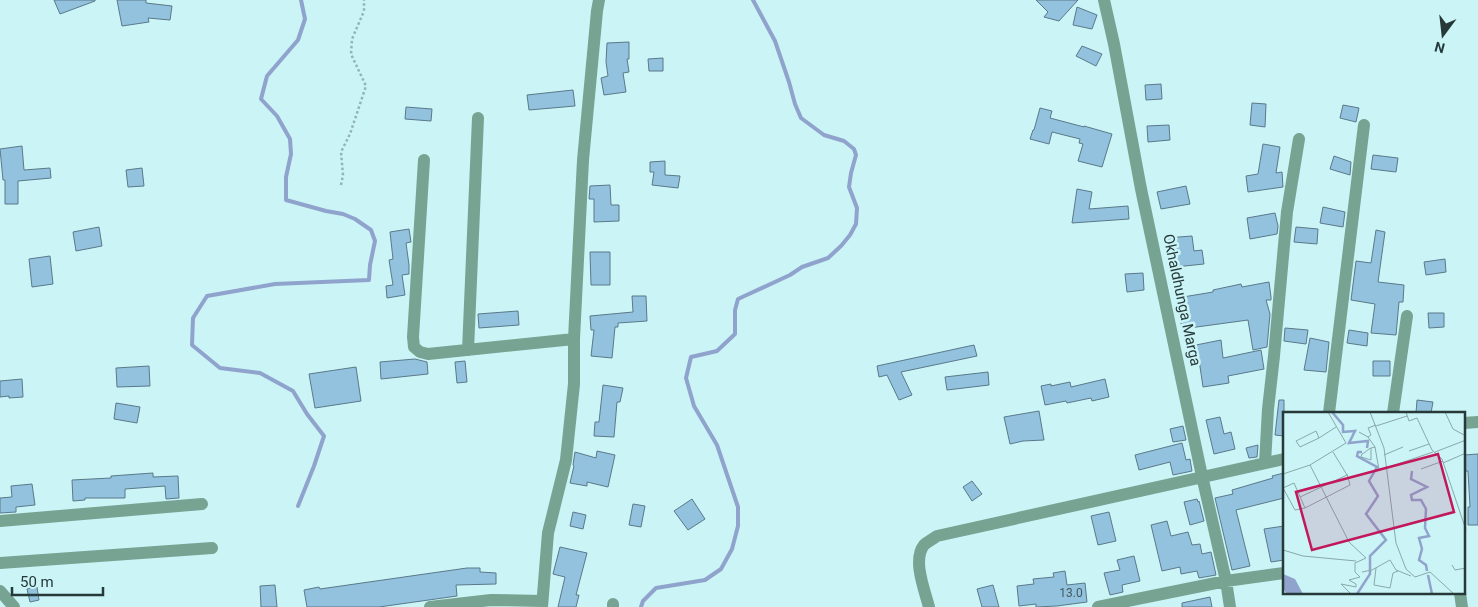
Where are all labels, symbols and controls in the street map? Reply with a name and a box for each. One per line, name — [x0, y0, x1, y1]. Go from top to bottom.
north arrow — [1418, 10, 1468, 60]
text: N — [1433, 39, 1446, 57]
street label: Okhaldhunga Marga — [1159, 232, 1205, 368]
inset map — [1283, 412, 1466, 594]
scale bar — [12, 564, 104, 596]
text: 50 m — [20, 573, 54, 591]
house number: 13.0 — [1059, 586, 1083, 600]

